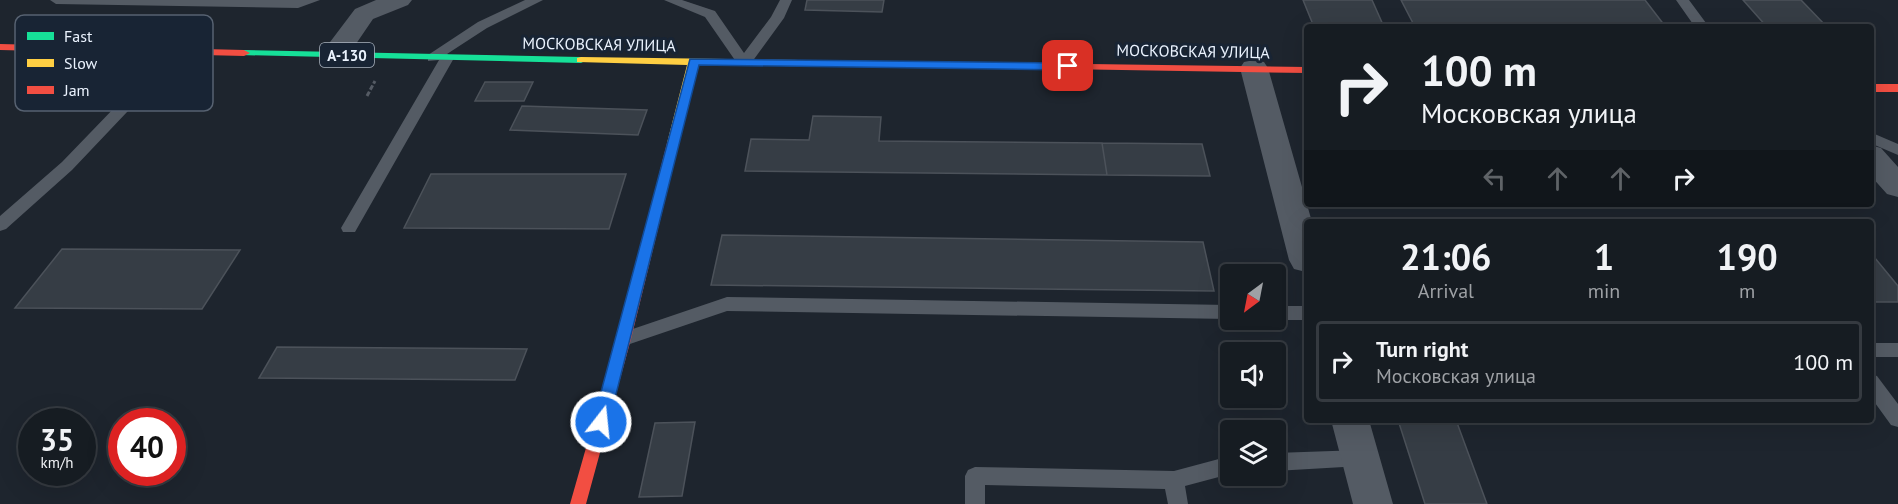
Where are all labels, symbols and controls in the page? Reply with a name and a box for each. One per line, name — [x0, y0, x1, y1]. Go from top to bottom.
legend — [15, 15, 213, 111]
text: Fast — [64, 26, 93, 46]
street label: МОСКОВСКАЯ УЛИЦА — [522, 33, 676, 55]
pin — [1042, 40, 1093, 91]
street label: МОСКОВСКАЯ УЛИЦА — [1116, 40, 1270, 62]
road number: А-130 — [320, 43, 374, 67]
text: 100 m — [1421, 43, 1537, 98]
icon: right — [1322, 48, 1400, 126]
icon: arrive — [1051, 49, 1084, 82]
text: Slow — [64, 53, 98, 73]
text: Jam — [63, 80, 90, 100]
text: Московская улица — [1421, 96, 1637, 130]
icon: left — [1478, 162, 1511, 195]
icon: ahead — [1541, 162, 1574, 195]
icon: ahead — [1604, 162, 1637, 195]
icon: right — [1667, 162, 1700, 195]
text: 21:06 — [1400, 233, 1492, 280]
text: 1 — [1594, 233, 1614, 280]
text: 190 — [1717, 233, 1778, 280]
north arrow — [1220, 264, 1286, 330]
map controls — [1220, 264, 1286, 486]
text: Arrival — [1418, 278, 1474, 304]
text: min — [1588, 278, 1620, 304]
text: m — [1739, 278, 1755, 304]
text: Turn right — [1376, 335, 1468, 363]
button: sound — [1220, 342, 1286, 408]
icon: right — [1325, 345, 1358, 378]
text: 100 m — [1793, 348, 1853, 376]
text: Московская улица — [1376, 363, 1536, 389]
position arrow — [569, 390, 633, 454]
speed limit sign: 40 — [108, 408, 186, 486]
text: 35 — [40, 420, 74, 459]
button: layers — [1220, 420, 1286, 486]
text: km/h — [41, 453, 73, 472]

